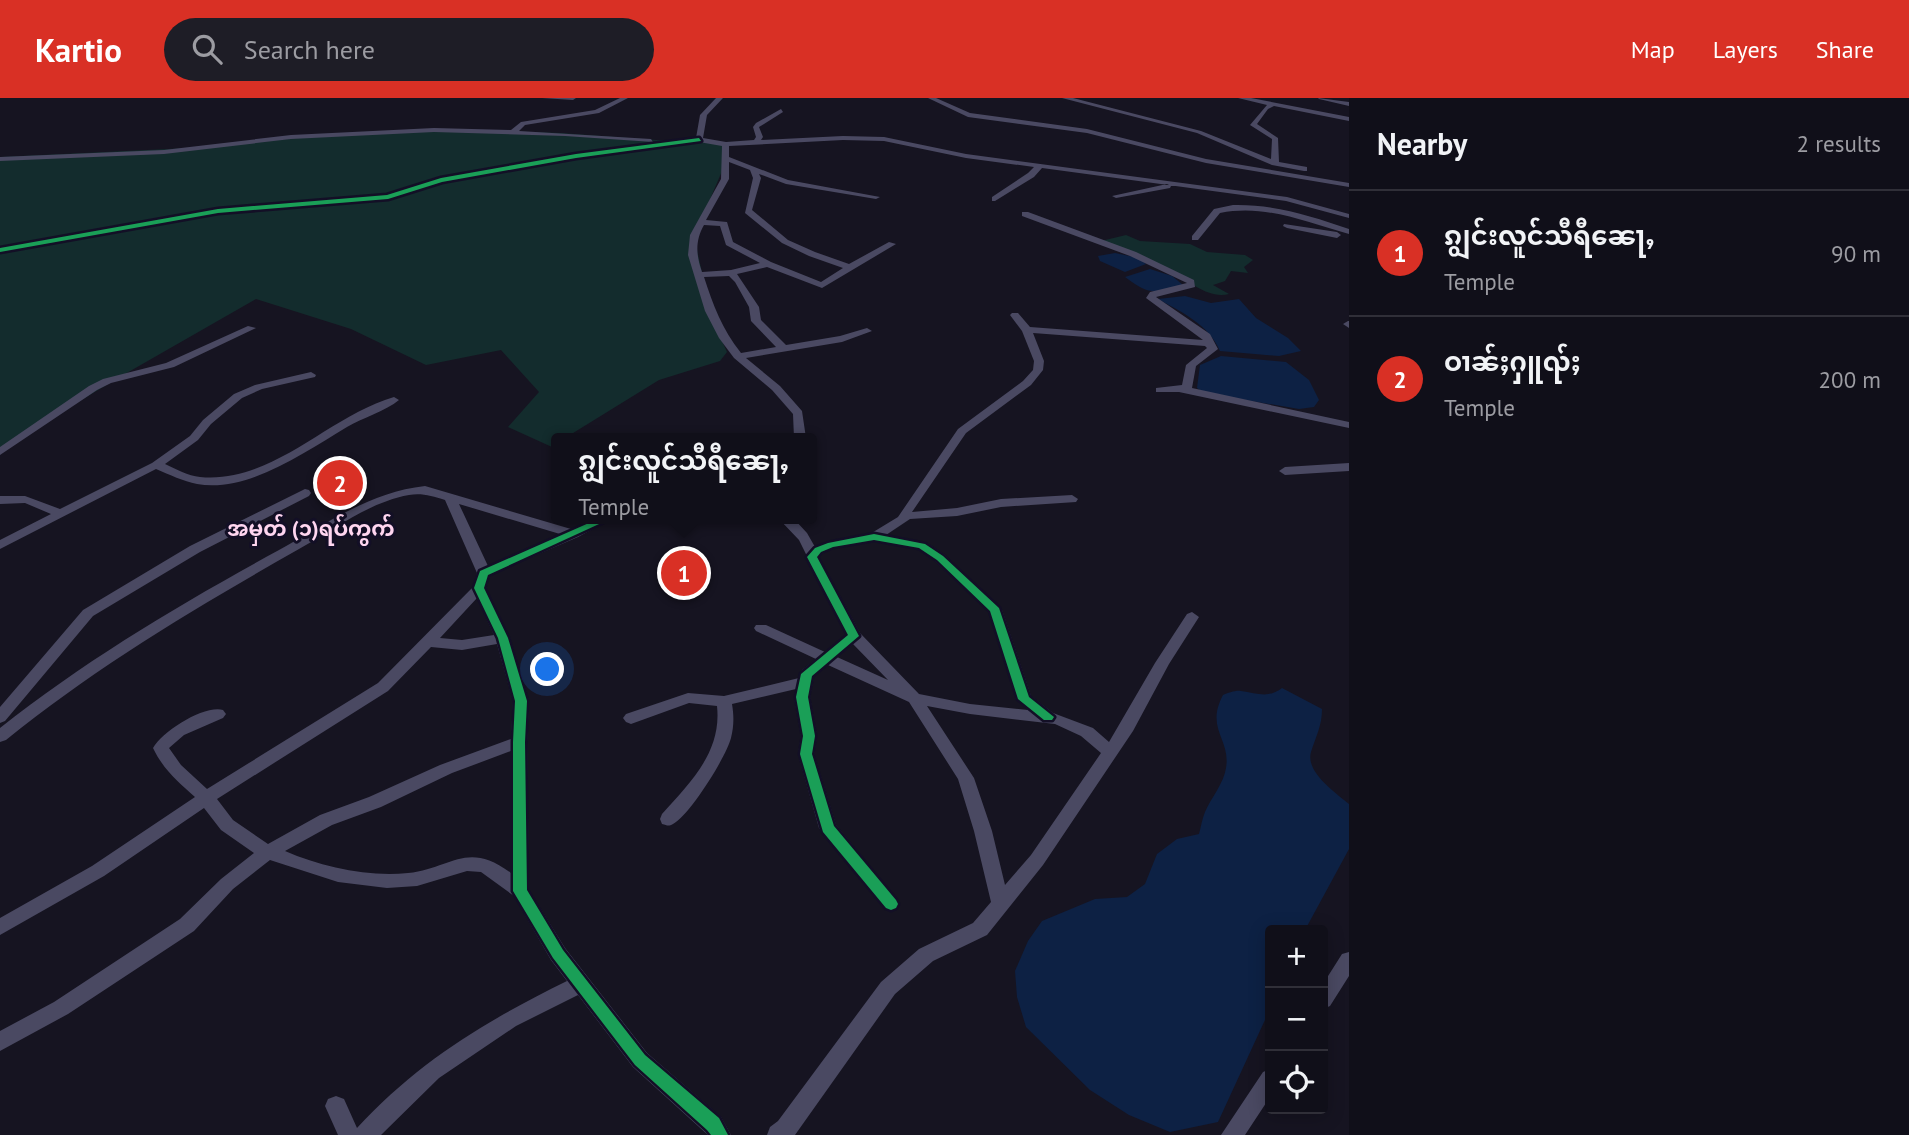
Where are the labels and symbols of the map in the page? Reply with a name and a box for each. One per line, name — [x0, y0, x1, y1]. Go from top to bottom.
pin: 2 — [317, 457, 363, 509]
district label: အမှတ် (၁)ရပ်ကွက် — [227, 513, 395, 546]
pin: 1 — [661, 547, 707, 599]
your location — [530, 652, 564, 686]

